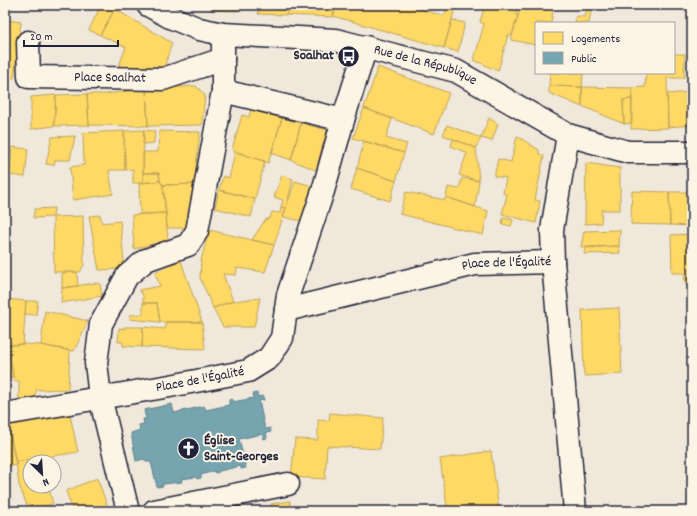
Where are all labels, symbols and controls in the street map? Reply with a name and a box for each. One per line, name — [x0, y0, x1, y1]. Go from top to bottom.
scale bar — [24, 22, 118, 48]
legend — [535, 22, 675, 74]
text: 20 m — [30, 29, 53, 46]
text: Logements — [571, 31, 620, 48]
street label: Rue de la République — [372, 40, 481, 91]
bus stop icon: Soalhat — [336, 43, 362, 69]
place label: Soalhat — [294, 46, 335, 66]
text: Public — [571, 51, 597, 68]
street label: Place Soalhat — [74, 68, 146, 89]
street label: Place de l'Égalité — [460, 252, 552, 277]
street label: Place de l'Égalité — [154, 362, 246, 398]
place label: Église Saint-Georges — [204, 431, 279, 467]
church icon: Église Saint-Georges — [175, 436, 201, 462]
north arrow — [22, 454, 62, 494]
text: N — [39, 473, 51, 490]

